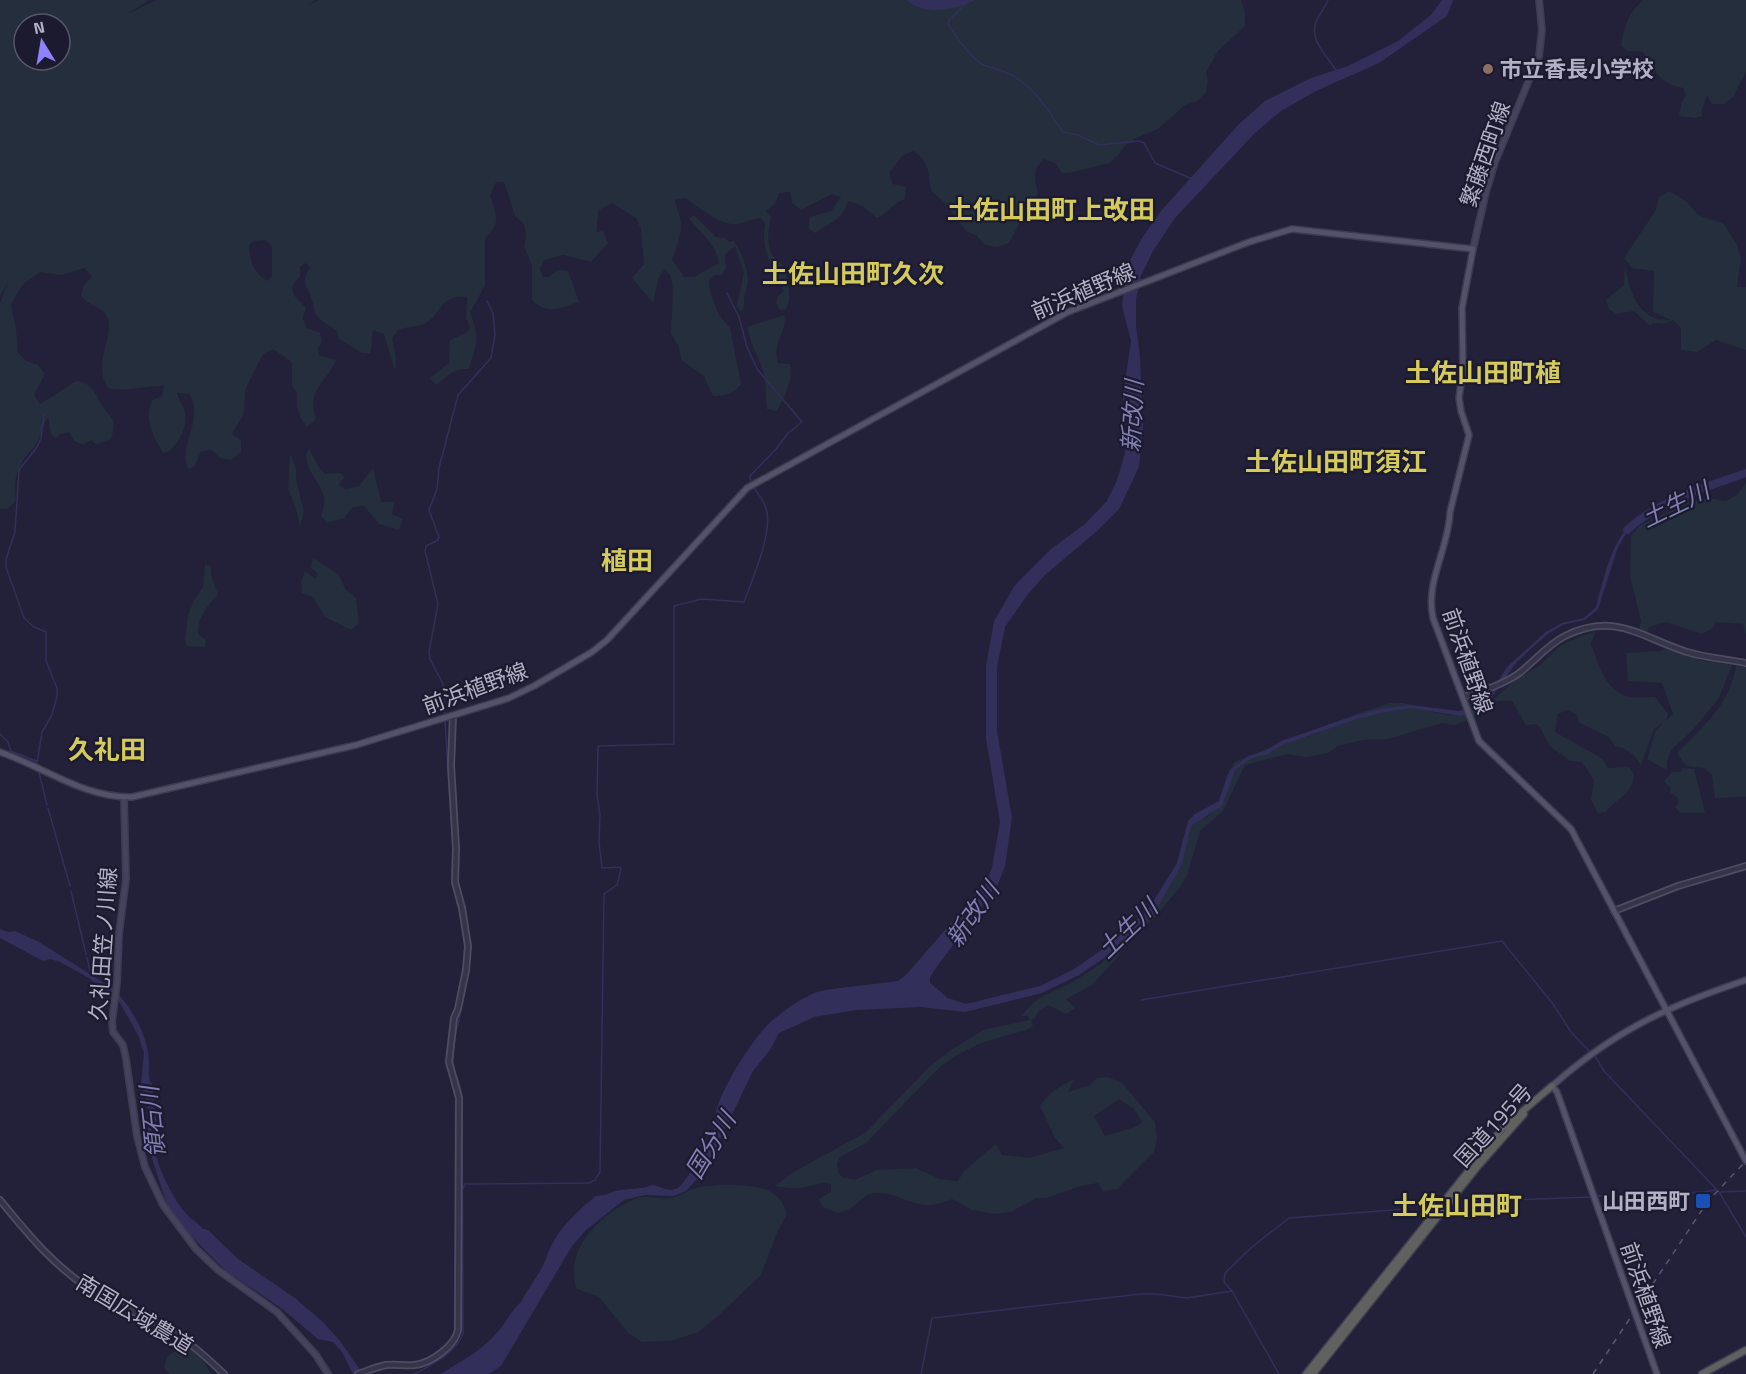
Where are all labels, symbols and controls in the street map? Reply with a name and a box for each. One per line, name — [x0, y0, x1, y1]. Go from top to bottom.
north arrow — [12, 12, 72, 72]
text: N — [31, 14, 47, 40]
place label: 市立香長小学校 — [1500, 52, 1654, 86]
marker: 市立香長小学校 — [1481, 62, 1495, 76]
street label: 繁藤西町線 — [1451, 96, 1519, 212]
district label: 土佐山田町上改田 — [947, 190, 1155, 229]
district label: 土佐山田町久次 — [762, 254, 944, 293]
street label: 前浜植野線 — [1026, 254, 1140, 328]
district label: 土佐山田町植 — [1405, 353, 1561, 392]
water label: 新改川 — [1112, 376, 1152, 453]
district label: 土佐山田町須江 — [1245, 442, 1427, 481]
water label: 土生川 — [1635, 471, 1718, 536]
district label: 植田 — [601, 541, 653, 580]
street label: 前浜植野線 — [1434, 603, 1502, 719]
street label: 前浜植野線 — [417, 653, 533, 723]
district label: 久礼田 — [68, 730, 146, 769]
street label: 久礼田笠ノ川線 — [81, 866, 125, 1022]
water label: 新改川 — [937, 872, 1009, 954]
water label: 土生川 — [1089, 888, 1168, 966]
street label: 国道195号 — [1446, 1075, 1540, 1175]
water label: 領石川 — [130, 1081, 174, 1160]
water label: 国分川 — [676, 1102, 746, 1185]
place label: 山田西町 — [1602, 1184, 1690, 1218]
district label: 土佐山田町 — [1392, 1186, 1522, 1225]
marker: 山田西町 — [1694, 1192, 1712, 1210]
street label: 前浜植野線 — [1612, 1237, 1680, 1353]
street label: 南国広域農道 — [70, 1265, 200, 1363]

